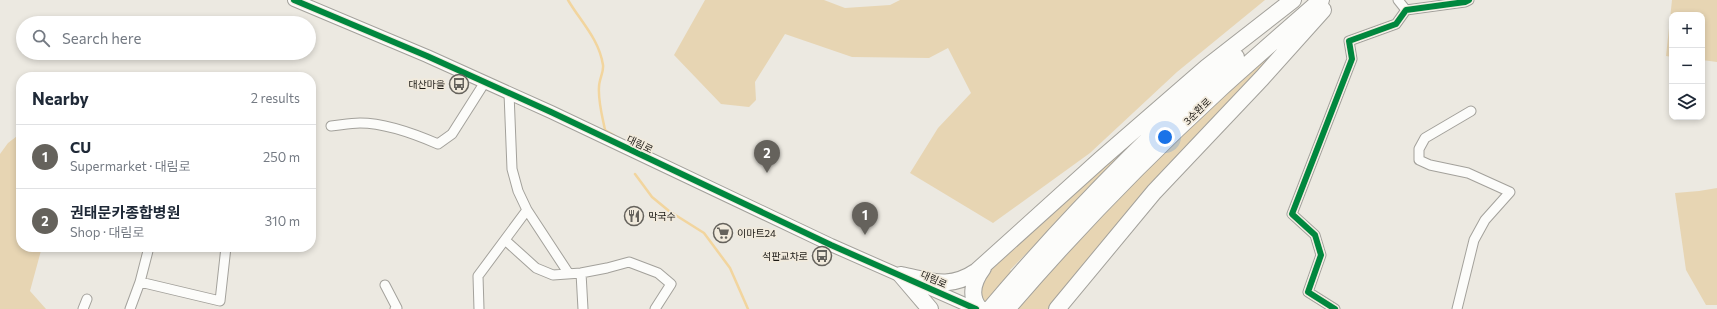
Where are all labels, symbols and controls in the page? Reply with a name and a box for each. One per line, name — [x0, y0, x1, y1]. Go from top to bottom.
map controls — [1669, 12, 1705, 120]
button: + — [1669, 12, 1705, 48]
search box — [16, 16, 316, 60]
icon: search — [30, 27, 52, 49]
text: Search here — [62, 29, 141, 47]
button: − — [1669, 48, 1705, 84]
bus stop icon: 대산마을 — [448, 73, 470, 95]
place label: 대산마을 — [408, 78, 445, 90]
button: layers — [1669, 84, 1705, 120]
text: Nearby — [32, 88, 89, 109]
text: 2 results — [251, 90, 300, 106]
street label: 3순환로 — [1181, 95, 1213, 127]
your location — [1155, 127, 1175, 147]
street label: 대림로 — [625, 133, 655, 155]
text: CU — [70, 138, 91, 156]
pin: 2 — [754, 140, 780, 173]
text: 1 — [42, 149, 48, 165]
text: 250 m — [263, 149, 300, 165]
text: Supermarket · 대림로 — [70, 158, 191, 174]
pin: 1 — [852, 202, 878, 235]
text: 권태문카종합병원 — [70, 203, 180, 221]
restaurant icon: 막국수 — [623, 205, 645, 227]
place label: 막국수 — [648, 210, 676, 222]
text: 2 — [41, 213, 49, 229]
text: 310 m — [265, 213, 300, 229]
supermarket icon: 이마트24 — [712, 222, 734, 244]
text: Shop · 대림로 — [70, 224, 144, 240]
place label: 이마트24 — [737, 227, 776, 239]
bus stop icon: 석판교차로 — [811, 245, 833, 267]
place label: 석판교차로 — [762, 250, 808, 262]
street label: 대림로 — [919, 268, 949, 290]

